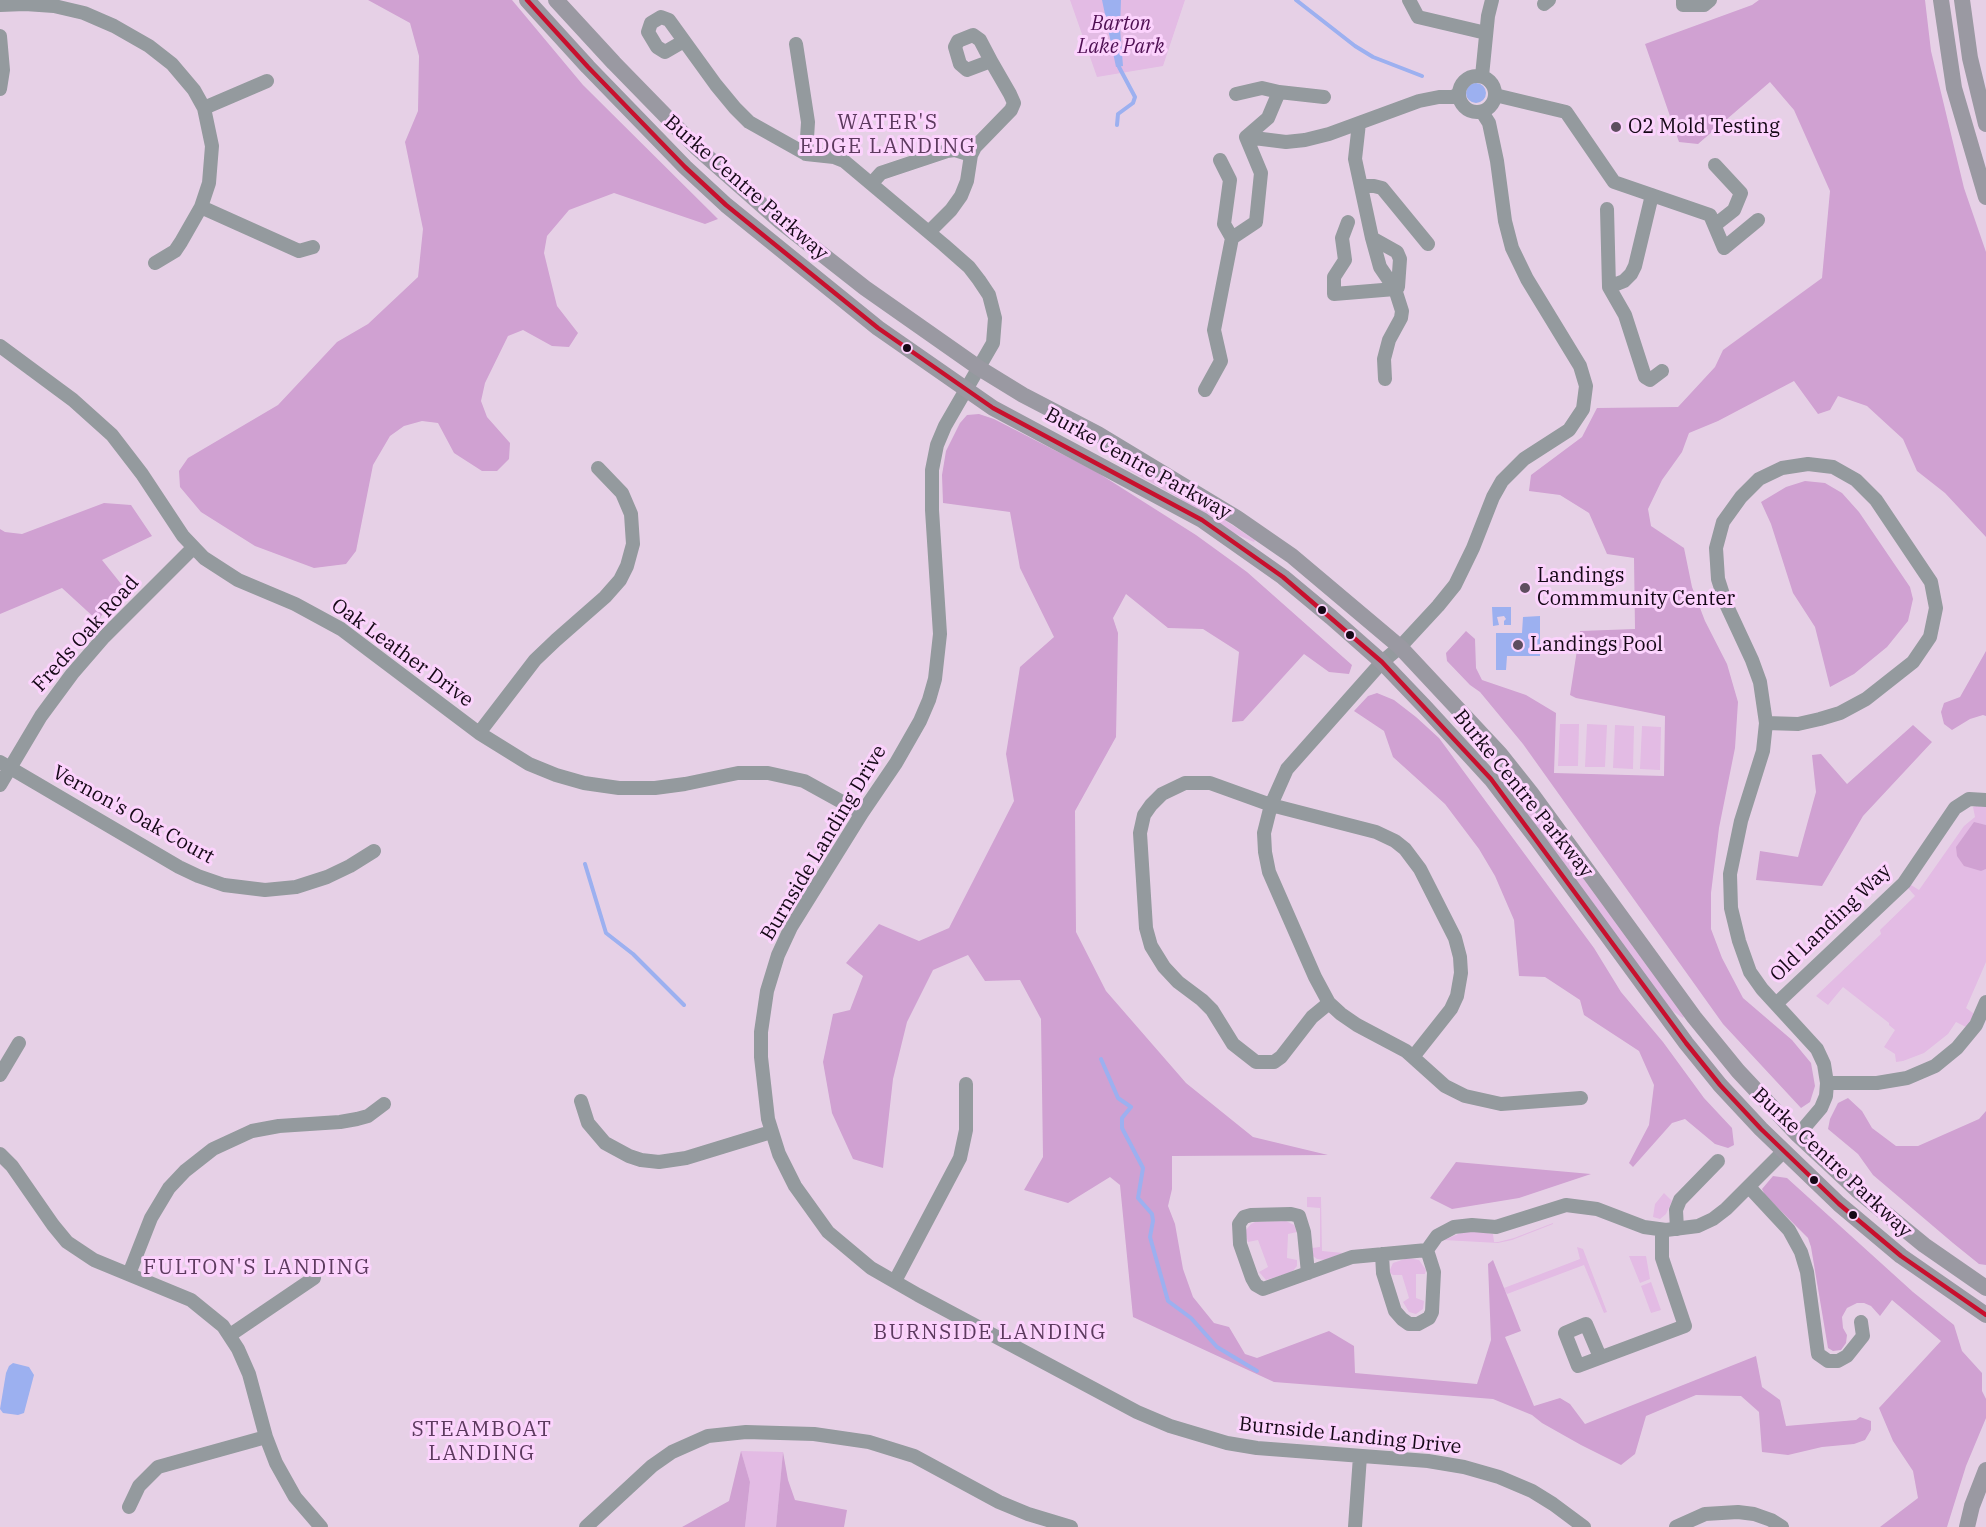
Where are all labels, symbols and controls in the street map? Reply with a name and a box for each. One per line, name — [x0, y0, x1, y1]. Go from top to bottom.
park label: Barton Lake Park — [1077, 12, 1165, 59]
street label: Burke Centre Parkway — [659, 110, 833, 266]
district label: WATER'S EDGE LANDING — [800, 110, 976, 160]
place label: O2 Mold Testing — [1628, 115, 1780, 139]
marker: O2 Mold Testing — [1609, 120, 1623, 134]
unlabelled marker — [901, 342, 913, 354]
street label: Burke Centre Parkway — [1041, 403, 1235, 525]
place label: Landings Commmunity Center — [1537, 564, 1735, 611]
street label: Freds Oak Road — [28, 571, 144, 697]
marker: Landings Commmunity Center — [1518, 581, 1532, 595]
street label: Oak Leather Drive — [326, 594, 478, 712]
unlabelled marker — [1316, 604, 1328, 616]
unlabelled marker — [1344, 629, 1356, 641]
place label: Landings Pool — [1530, 633, 1663, 657]
marker: Landings Pool — [1511, 638, 1525, 652]
street label: Burke Centre Parkway — [1448, 705, 1598, 883]
street label: Burnside Landing Drive — [756, 741, 892, 945]
street label: Vernon's Oak Court — [48, 761, 218, 869]
street label: Old Landing Way — [1765, 859, 1897, 987]
street label: Burke Centre Parkway — [1747, 1083, 1917, 1243]
unlabelled marker — [1808, 1174, 1820, 1186]
unlabelled marker — [1847, 1209, 1859, 1221]
district label: FULTON'S LANDING — [143, 1255, 371, 1281]
district label: BURNSIDE LANDING — [873, 1320, 1107, 1346]
street label: Burnside Landing Drive — [1238, 1412, 1462, 1460]
district label: STEAMBOAT LANDING — [412, 1417, 552, 1467]

